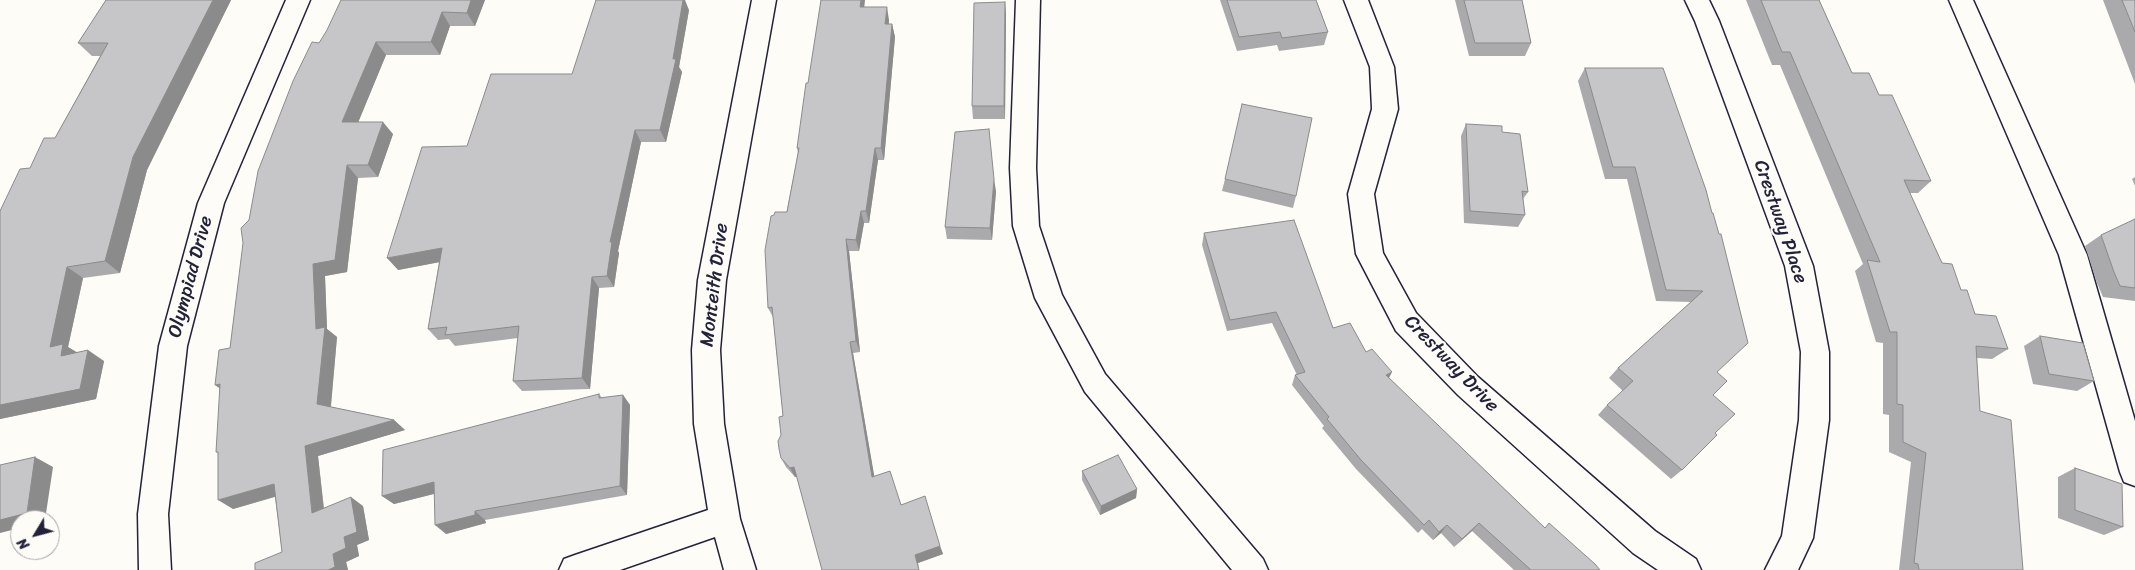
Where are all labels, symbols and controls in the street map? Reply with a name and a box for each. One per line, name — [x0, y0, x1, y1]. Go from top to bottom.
street label: Crestway Place — [1748, 157, 1812, 287]
street label: Olympiad Drive — [164, 214, 218, 340]
street label: Monteith Drive — [696, 222, 734, 348]
street label: Crestway Drive — [1399, 311, 1503, 417]
north arrow — [10, 510, 60, 560]
text: N — [11, 532, 36, 555]

